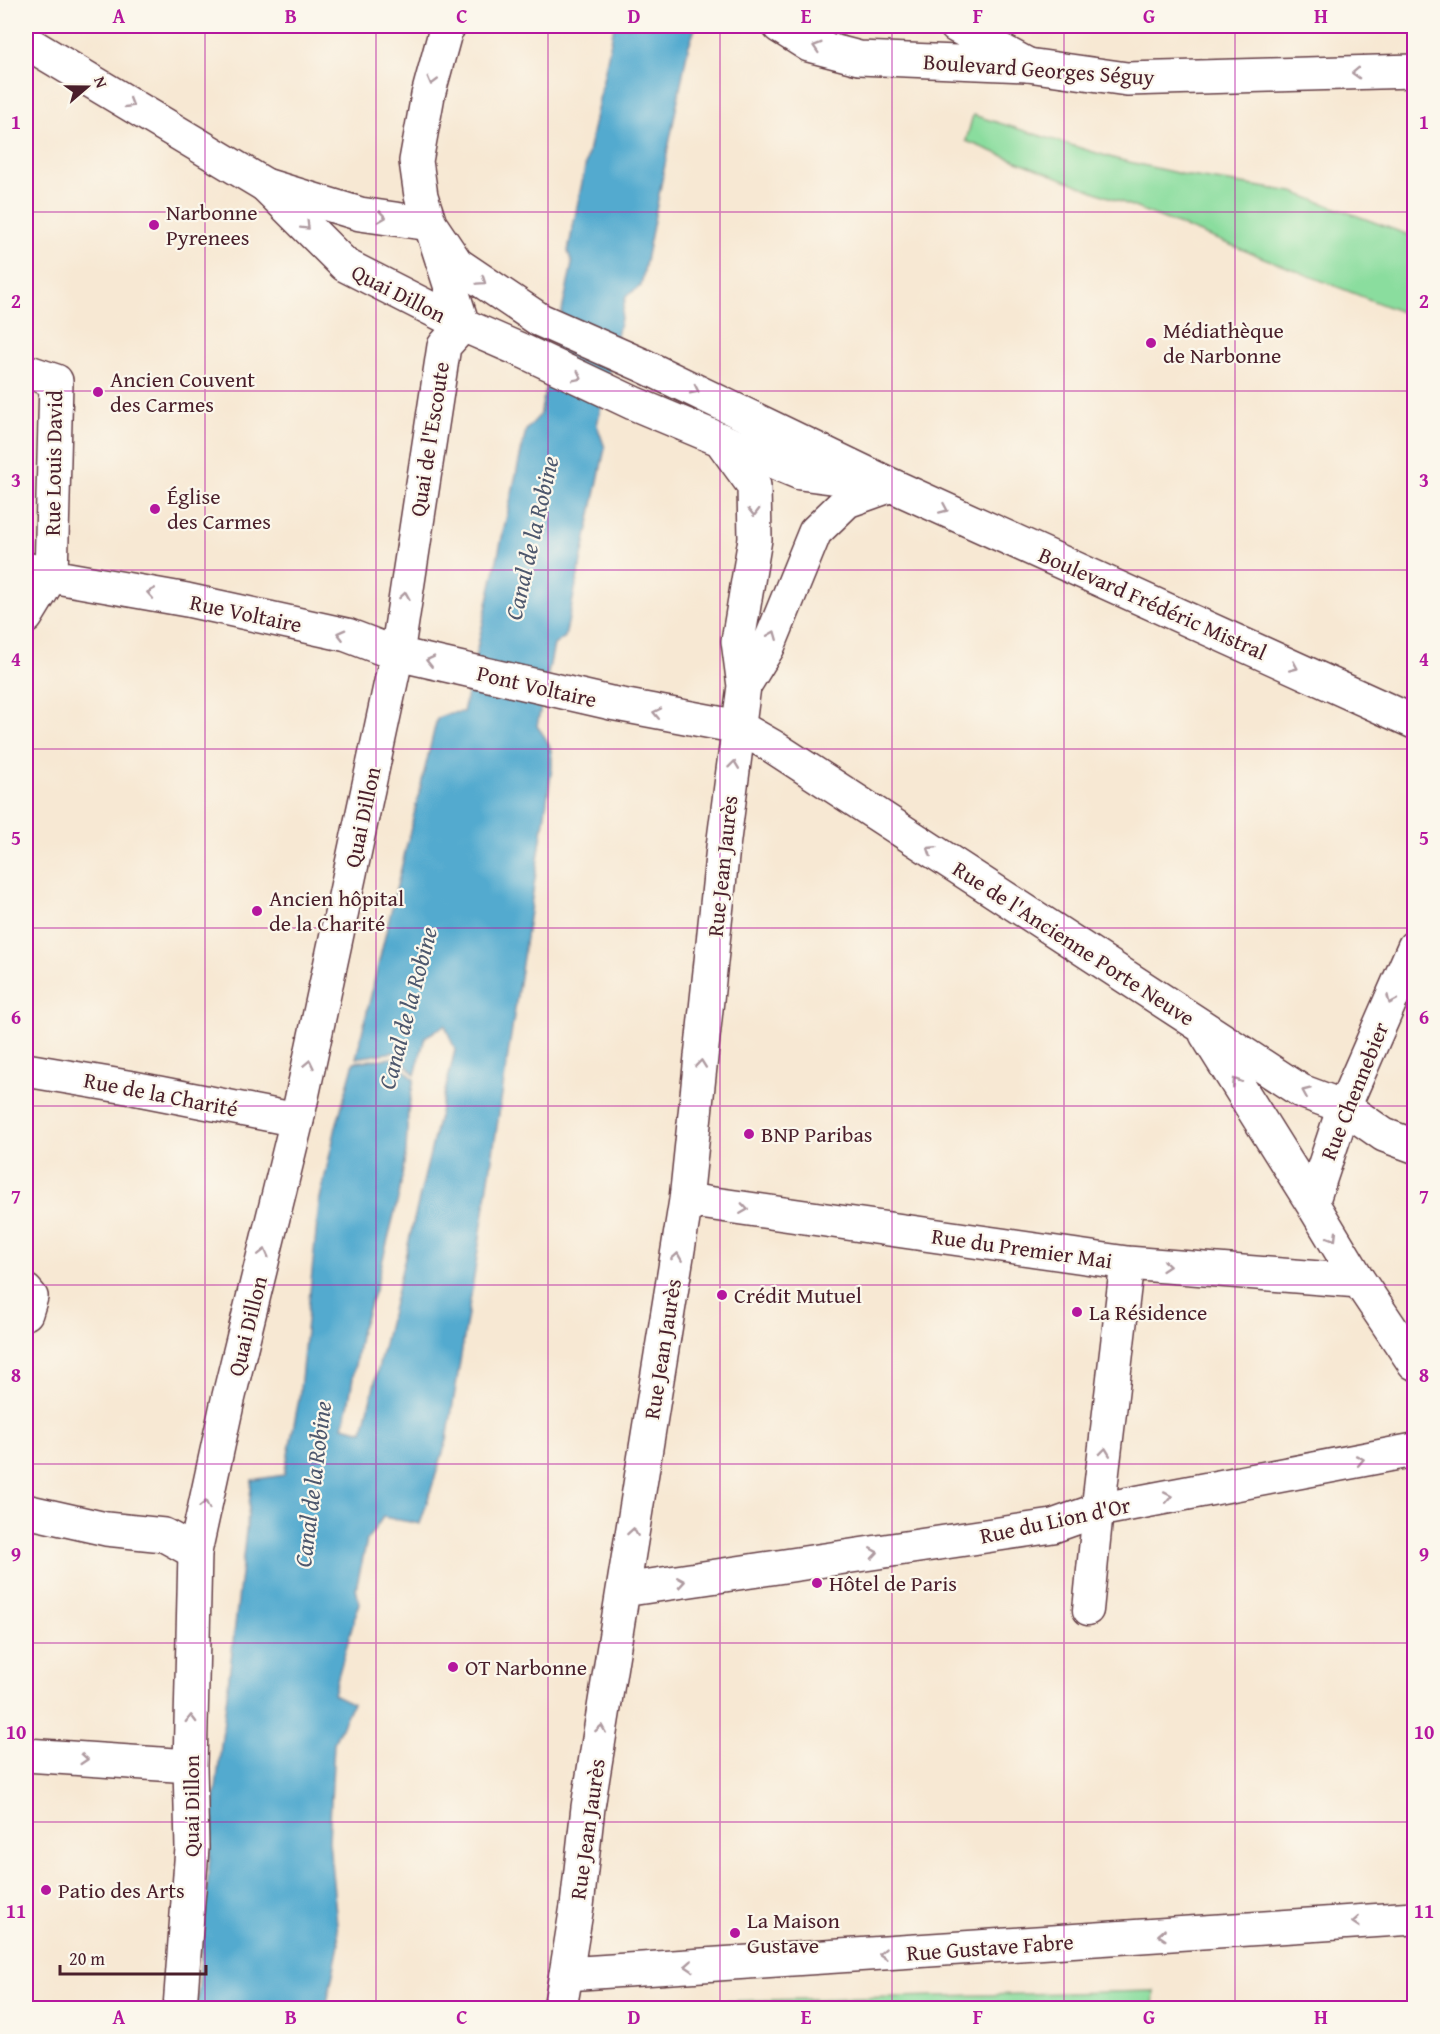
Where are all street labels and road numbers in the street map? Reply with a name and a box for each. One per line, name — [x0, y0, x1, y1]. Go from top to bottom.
street label: Boulevard Georges Séguy — [922, 45, 1156, 93]
street label: Quai Dillon — [346, 256, 452, 331]
street label: Quai de l'Escoute — [401, 359, 457, 519]
street label: Rue Louis David — [36, 390, 70, 536]
street label: Boulevard Frédéric Mistral — [1034, 538, 1272, 668]
street label: Rue Voltaire — [187, 586, 305, 640]
street label: Pont Voltaire — [474, 657, 600, 715]
street label: Quai Dillon — [336, 763, 388, 870]
street label: Rue Jean Jaurès — [699, 794, 745, 938]
street label: Rue de l'Ancienne Porte Neuve — [947, 853, 1201, 1033]
street label: Rue Chennebier — [1312, 1017, 1396, 1165]
street label: Rue de la Charité — [81, 1063, 241, 1125]
street label: Rue du Premier Mai — [930, 1219, 1114, 1277]
street label: Quai Dillon — [219, 1272, 275, 1379]
street label: Rue Jean Jaurès — [635, 1276, 689, 1422]
street label: Rue du Lion d'Or — [977, 1488, 1133, 1552]
street label: Quai Dillon — [175, 1754, 207, 1857]
street label: Rue Jean Jaurès — [561, 1756, 613, 1902]
street label: Rue Gustave Fabre — [905, 1925, 1075, 1969]

